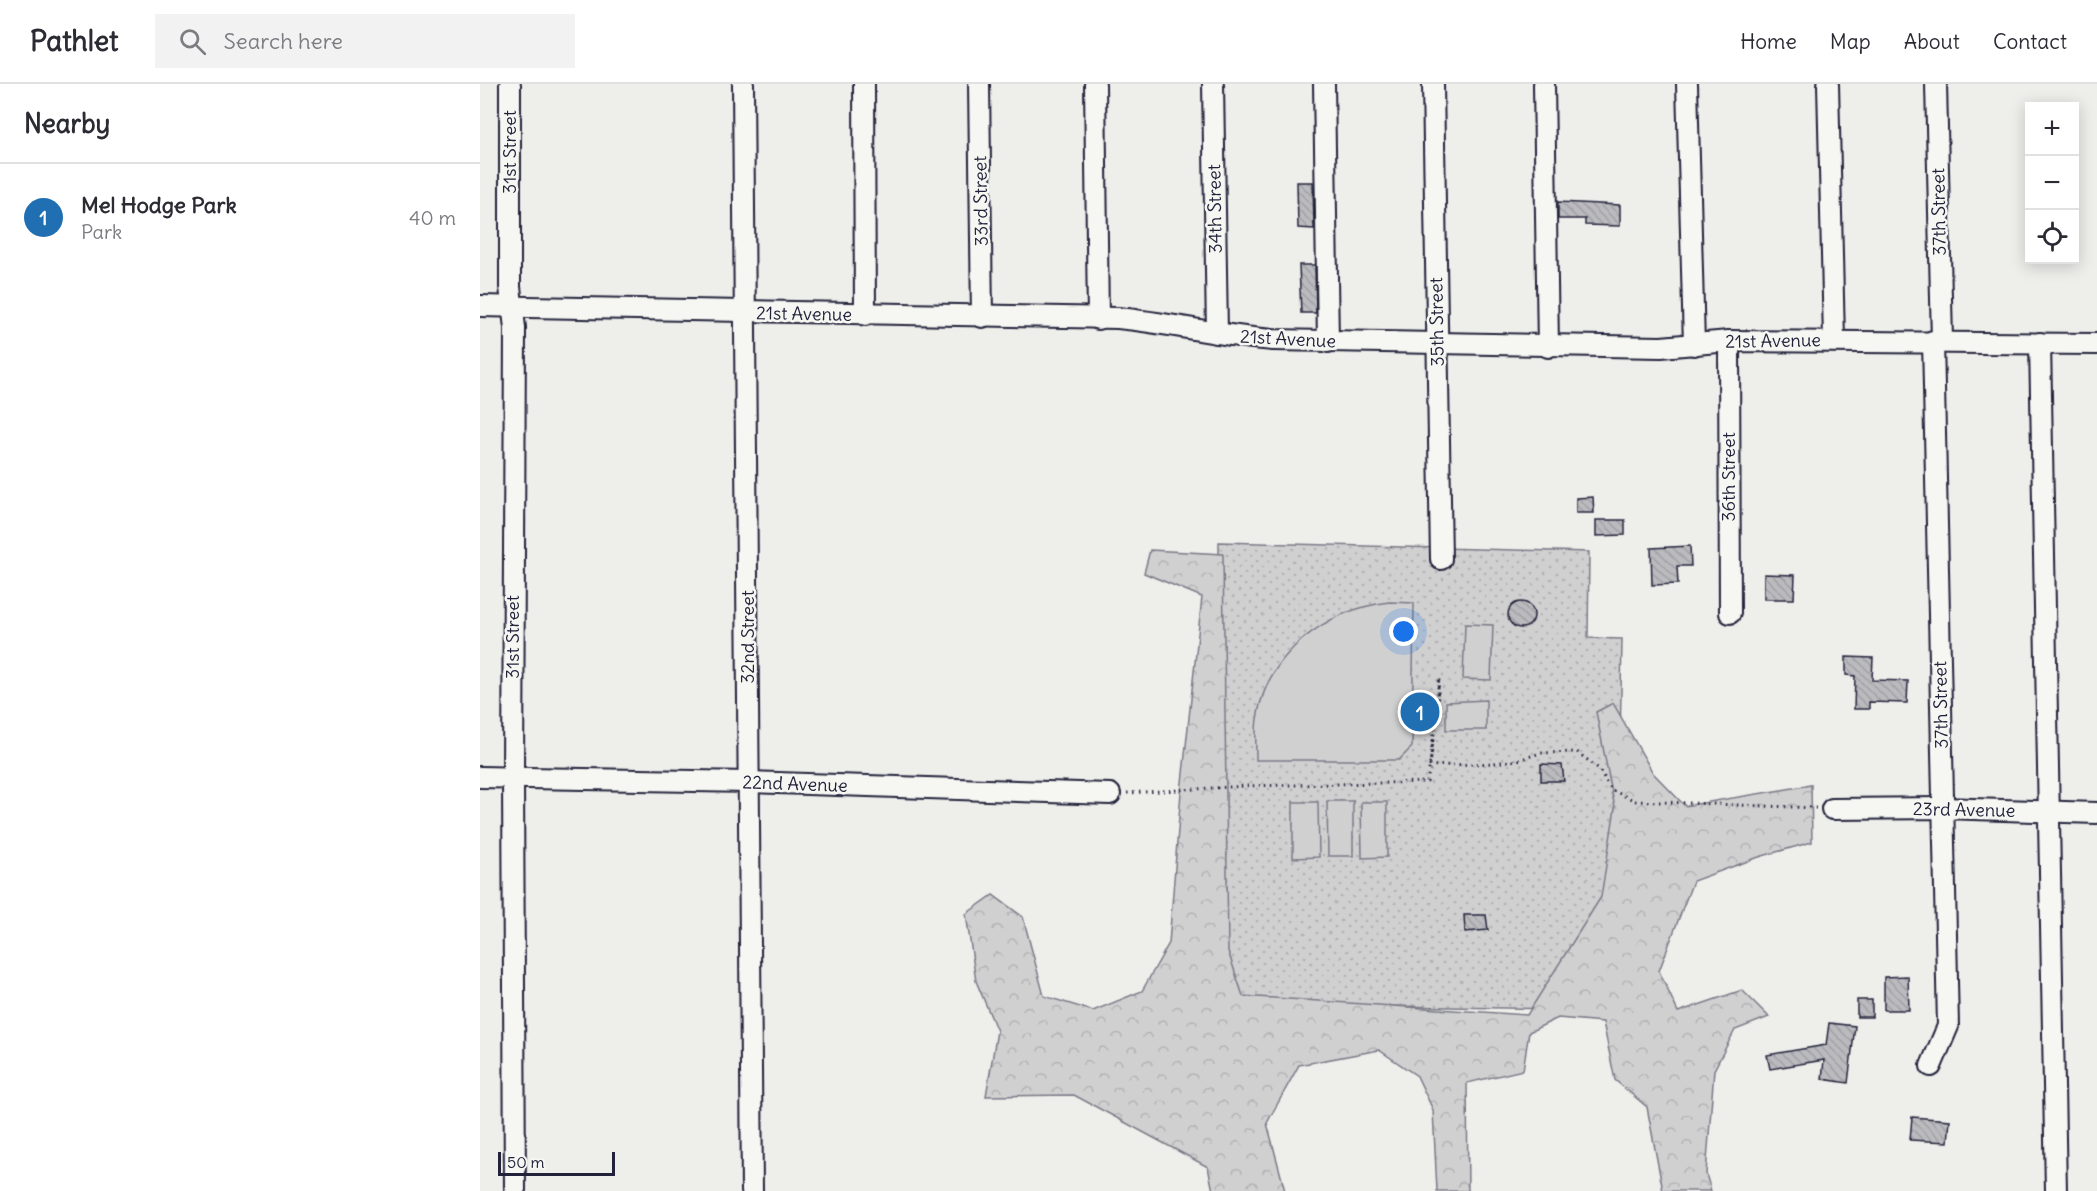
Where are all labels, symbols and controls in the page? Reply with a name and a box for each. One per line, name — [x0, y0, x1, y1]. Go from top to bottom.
search box — [155, 14, 575, 68]
text: Pathlet — [30, 23, 119, 59]
icon: search — [176, 25, 209, 58]
text: Search here — [224, 27, 343, 55]
text: Home — [1740, 28, 1797, 55]
text: Map — [1830, 28, 1871, 55]
text: About — [1904, 28, 1960, 55]
text: Contact — [1993, 28, 2067, 55]
map controls — [2025, 102, 2079, 264]
button: + — [2025, 102, 2079, 156]
text: Nearby — [24, 107, 110, 140]
street label: 31st Street — [498, 110, 521, 194]
street label: 33rd Street — [968, 156, 993, 246]
button: − — [2025, 156, 2079, 210]
street label: 34th Street — [1202, 164, 1227, 254]
street label: 37th Street — [1926, 168, 1951, 256]
text: Mel Hodge Park — [81, 191, 237, 219]
text: 1 — [40, 205, 47, 230]
text: 40 m — [409, 205, 456, 230]
button: locate — [2025, 210, 2079, 264]
text: Park — [81, 219, 122, 244]
street label: 35th Street — [1424, 277, 1449, 367]
street label: 21st Avenue — [756, 301, 852, 326]
street label: 21st Avenue — [1240, 325, 1337, 352]
street label: 21st Avenue — [1725, 328, 1821, 353]
street label: 36th Street — [1717, 432, 1740, 522]
street label: 32nd Street — [736, 590, 759, 684]
street label: 31st Street — [501, 595, 524, 679]
your location — [1389, 617, 1418, 646]
street label: 37th Street — [1928, 661, 1953, 749]
pin: 1 — [1400, 690, 1440, 734]
street label: 22nd Avenue — [742, 770, 848, 797]
street label: 23rd Avenue — [1913, 797, 2015, 822]
scale bar — [498, 1149, 615, 1176]
text: 50 m — [507, 1152, 545, 1172]

